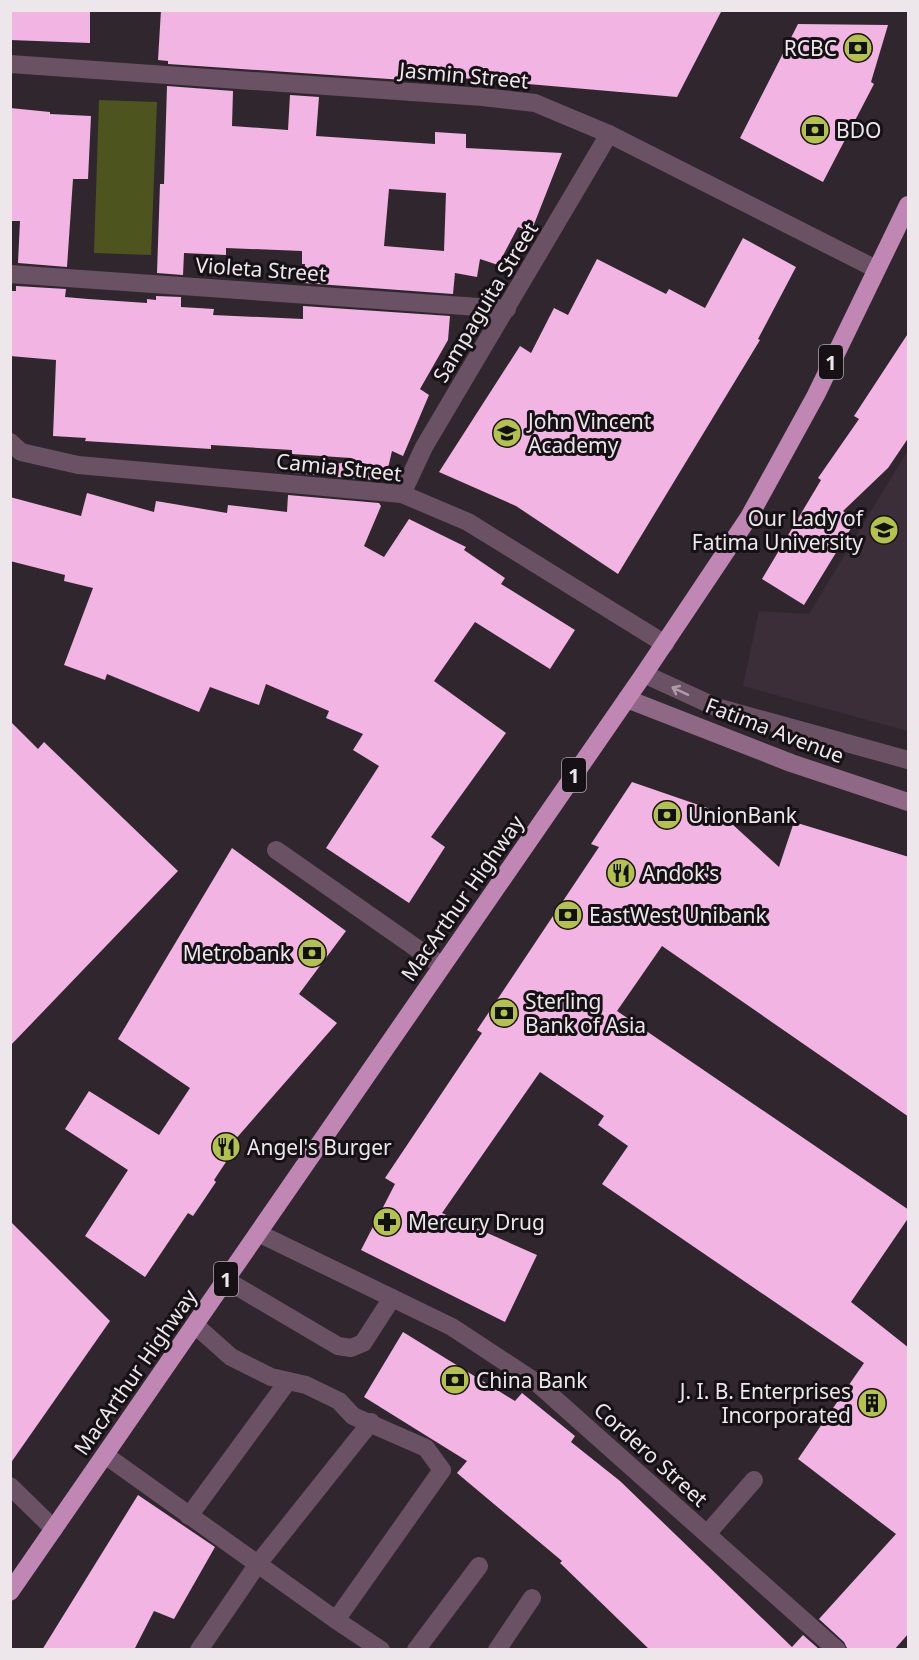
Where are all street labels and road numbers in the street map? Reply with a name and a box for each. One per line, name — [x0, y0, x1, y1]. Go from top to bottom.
street label: Jasmin Street — [396, 55, 530, 95]
street label: Sampaguita Street — [426, 216, 544, 387]
street label: Violeta Street — [194, 250, 328, 288]
road number: 1 — [819, 345, 843, 379]
street label: Camia Street — [275, 446, 404, 488]
street label: Fatima Avenue — [702, 691, 848, 769]
road number: 1 — [562, 758, 586, 792]
street label: MacArthur Highway — [394, 809, 530, 987]
road number: 1 — [214, 1262, 238, 1296]
street label: MacArthur Highway — [67, 1283, 203, 1461]
street label: Cordero Street — [588, 1395, 714, 1513]

